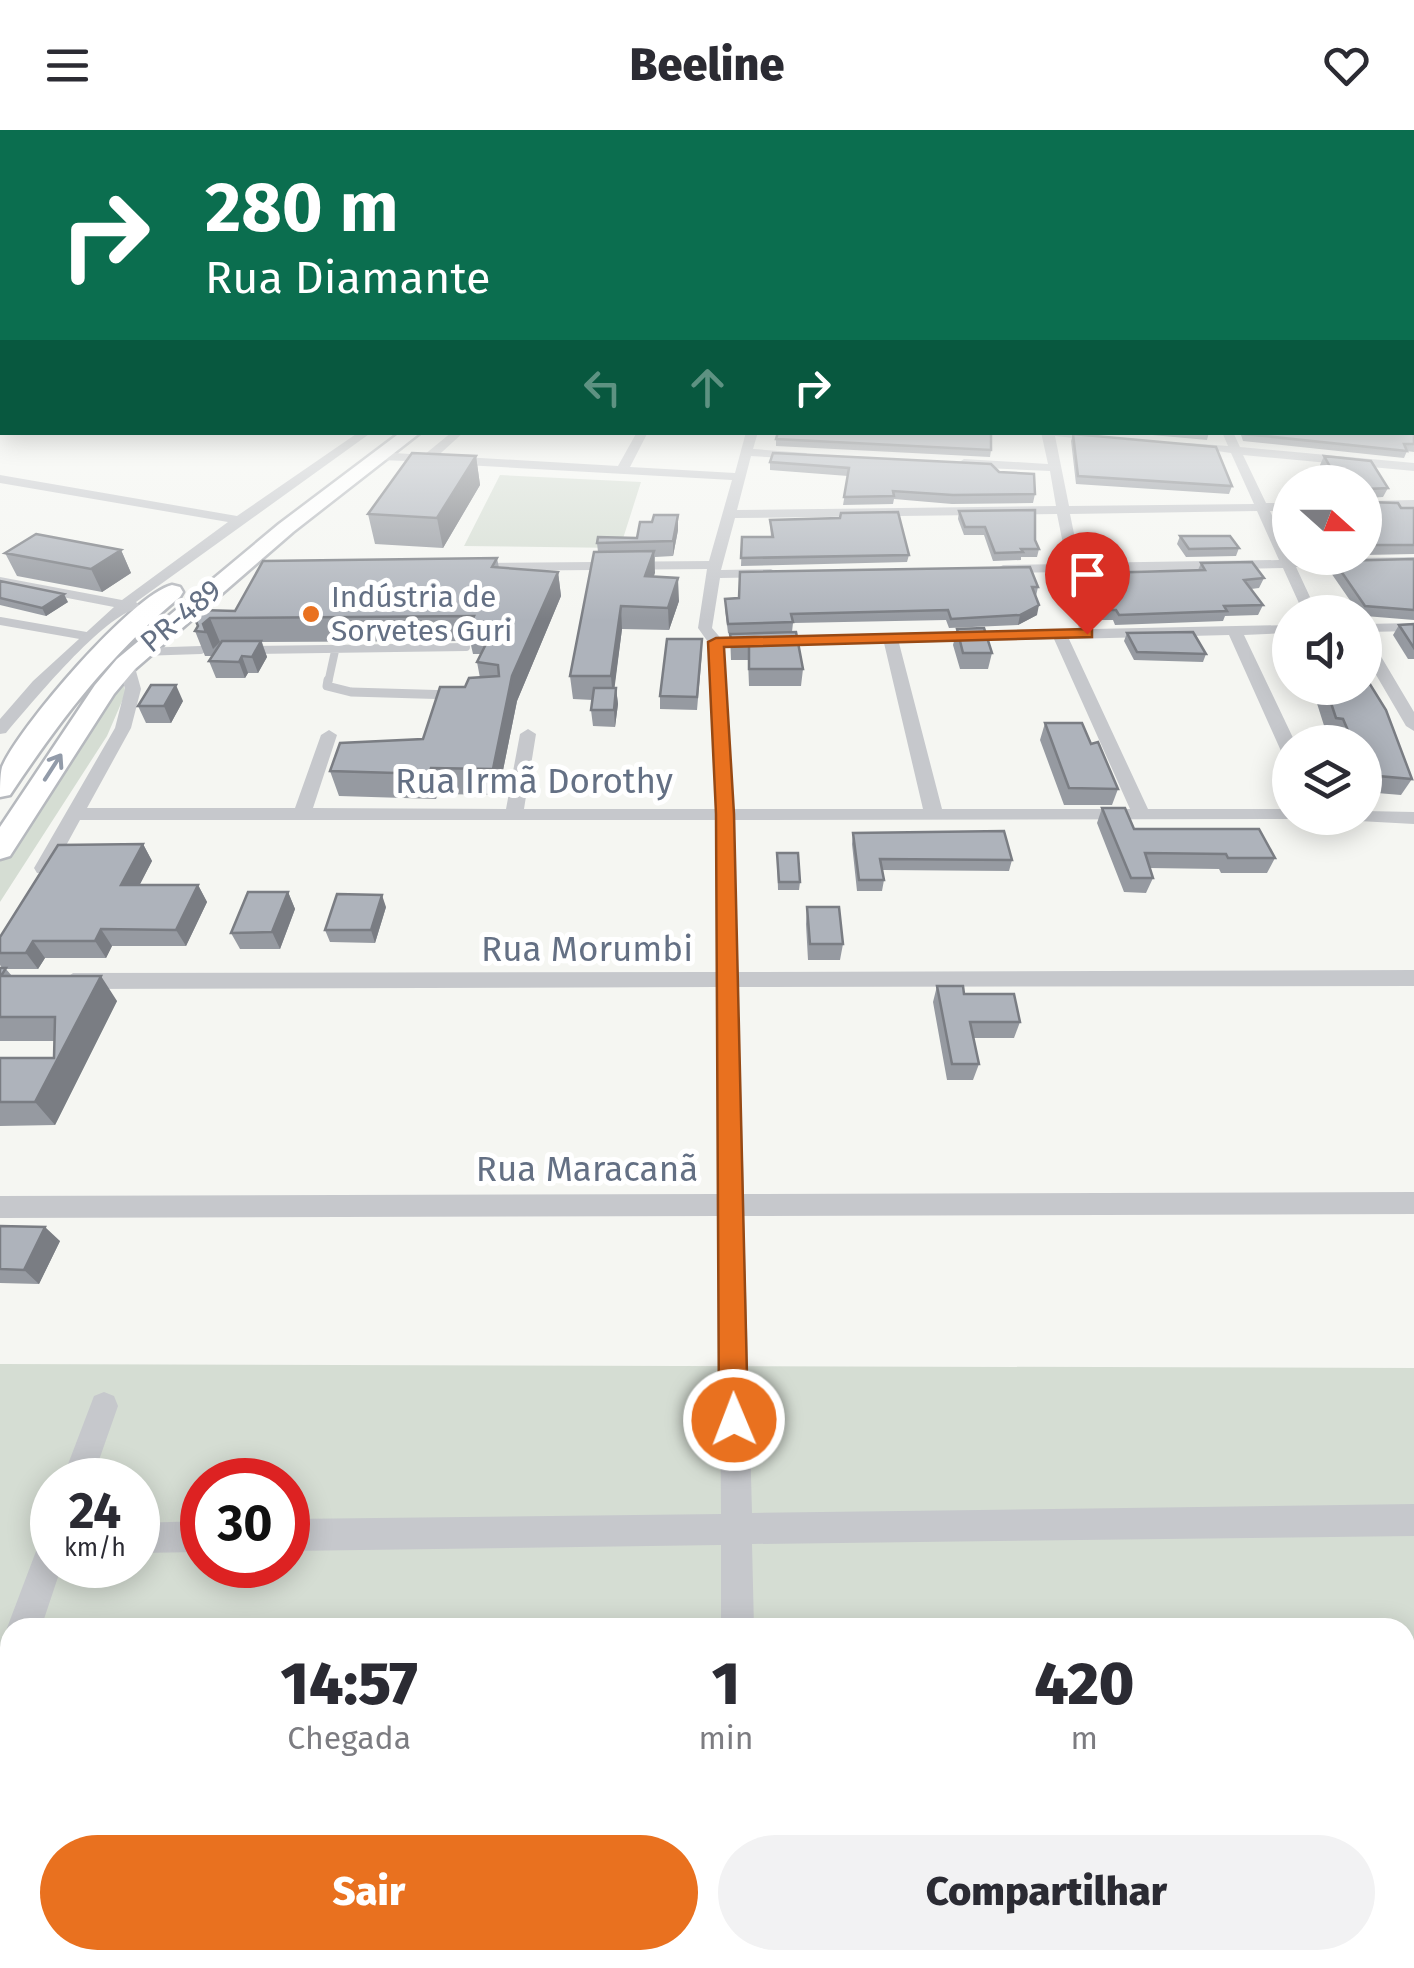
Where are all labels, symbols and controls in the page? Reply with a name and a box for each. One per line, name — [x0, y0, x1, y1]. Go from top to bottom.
icon: menu — [40, 38, 95, 93]
text: Beeline — [630, 38, 784, 92]
icon: heart — [1319, 38, 1374, 93]
text: 280 m — [205, 166, 399, 250]
icon: right — [40, 170, 170, 300]
text: Rua Diamante — [205, 251, 490, 305]
icon: left — [575, 360, 630, 415]
icon: ahead — [680, 360, 735, 415]
icon: right — [785, 360, 840, 415]
north arrow — [1272, 465, 1382, 575]
map controls — [1272, 465, 1382, 835]
pin — [1045, 532, 1130, 635]
icon: arrive — [1060, 547, 1115, 602]
street label: PR-489 — [133, 572, 229, 660]
place label: Indústria de Sorvetes Guri — [331, 579, 513, 649]
button: sound — [1272, 595, 1382, 705]
marker: Indústria de Sorvetes Guri — [300, 603, 322, 625]
button: layers — [1272, 725, 1382, 835]
one-way arrow — [43, 754, 64, 782]
street label: Rua Irmã Dorothy — [395, 760, 673, 802]
street label: Rua Morumbi — [481, 928, 693, 970]
street label: Rua Maracanã — [476, 1148, 698, 1190]
position arrow — [682, 1368, 786, 1472]
speed limit sign: 30 — [180, 1458, 310, 1588]
text: 24 — [69, 1481, 121, 1541]
text: km/h — [64, 1533, 126, 1563]
text: 14:57 — [281, 1648, 418, 1720]
text: 1 — [712, 1648, 740, 1720]
text: 420 — [1034, 1648, 1134, 1720]
text: Chegada — [287, 1719, 411, 1757]
text: min — [698, 1719, 754, 1757]
text: m — [1071, 1719, 1098, 1757]
button: Sair — [40, 1835, 698, 1950]
button: Compartilhar — [718, 1835, 1375, 1950]

